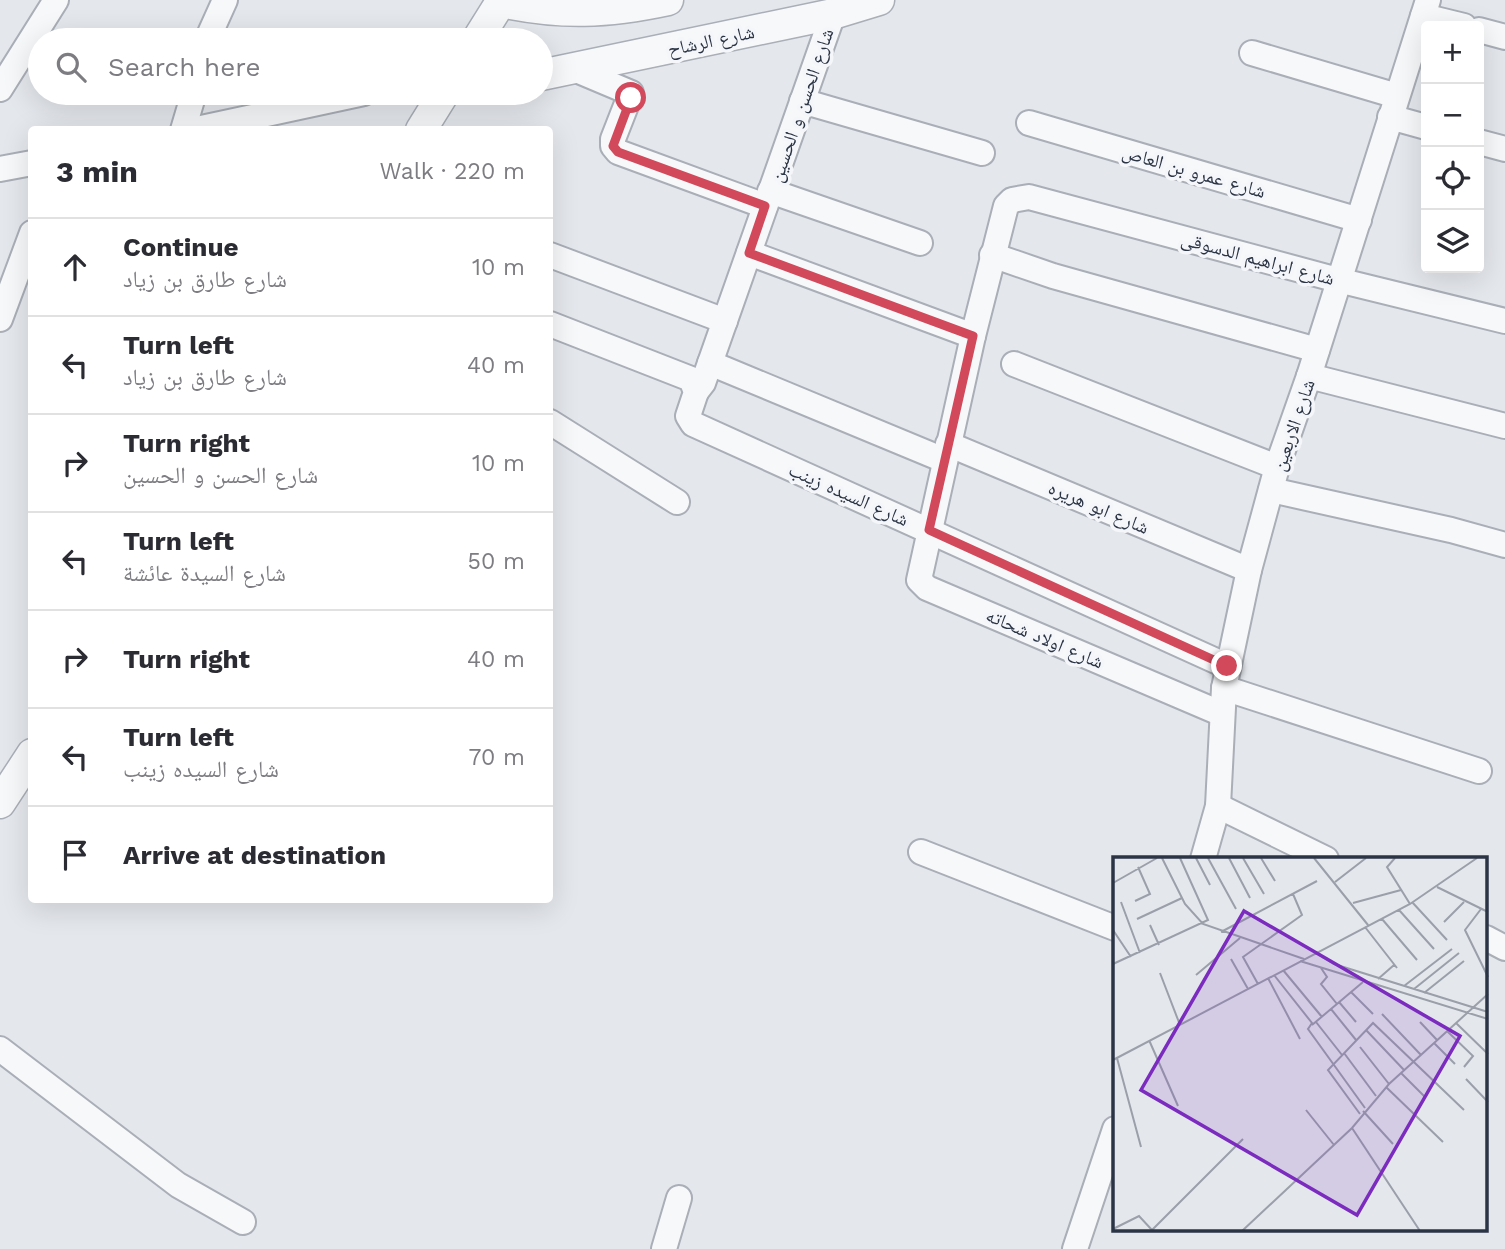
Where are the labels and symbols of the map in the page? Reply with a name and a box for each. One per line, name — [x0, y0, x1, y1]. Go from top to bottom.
street label: شارع الرشاح — [666, 20, 757, 61]
street label: شارع الحسن و الحسين — [764, 25, 839, 185]
route start — [615, 82, 646, 113]
street label: شارع عمرو بن العاص — [1120, 140, 1268, 203]
street label: شارع ابراهيم الدسوقى — [1179, 227, 1337, 291]
street label: شارع الاربعين — [1267, 376, 1320, 474]
street label: شارع السيده زينب — [785, 458, 912, 531]
street label: شارع ابو هريره — [1045, 476, 1153, 539]
street label: شارع اولاد شحاته — [983, 603, 1107, 674]
route end — [1211, 650, 1242, 681]
inset map — [1113, 857, 1488, 1232]

